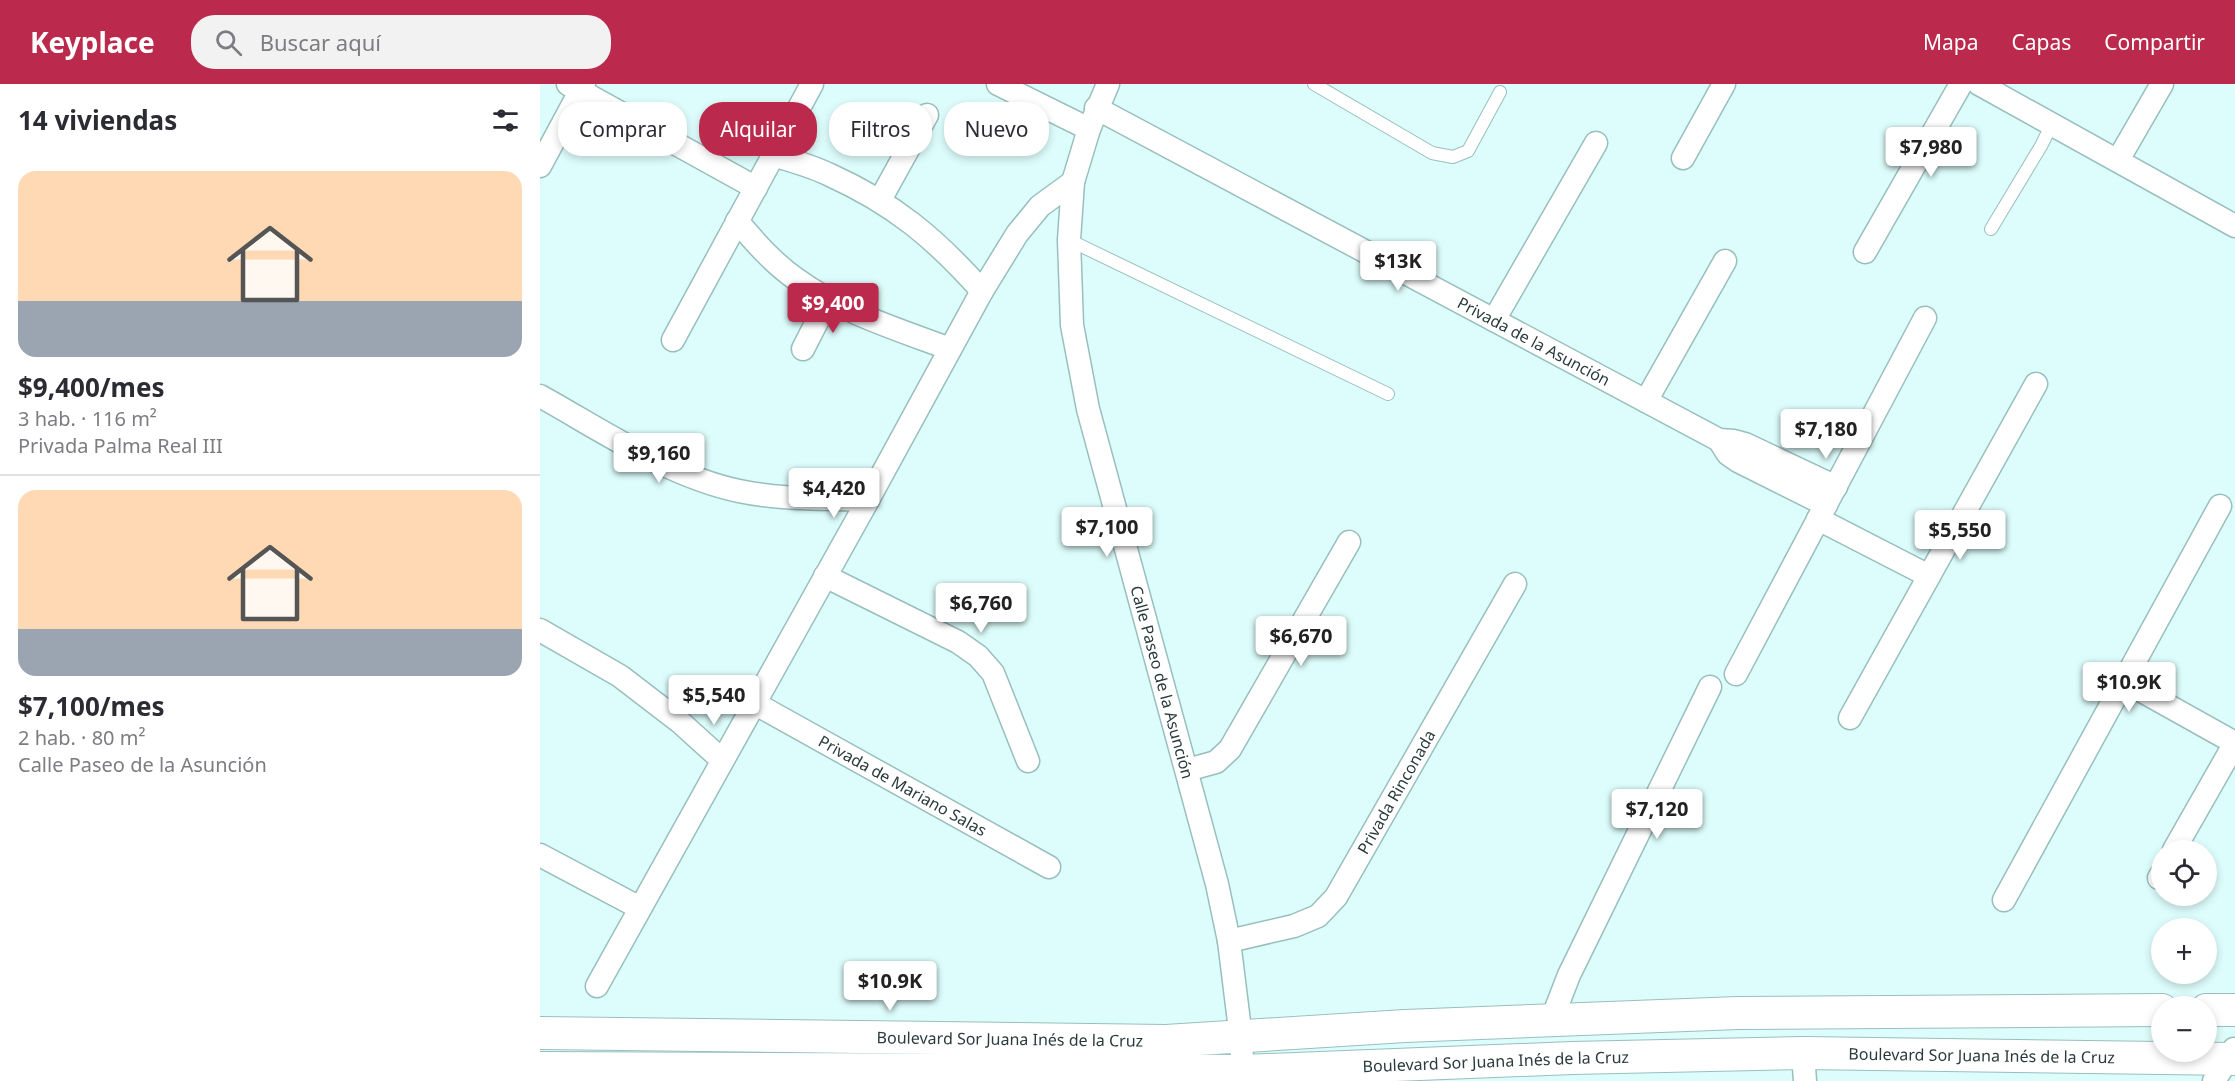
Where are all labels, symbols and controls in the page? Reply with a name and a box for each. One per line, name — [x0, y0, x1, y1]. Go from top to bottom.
search box — [191, 15, 611, 69]
text: Keyplace — [30, 23, 155, 61]
icon: search — [212, 26, 245, 59]
text: Buscar aquí — [260, 27, 381, 57]
text: Mapa — [1923, 28, 1979, 56]
text: Capas — [2012, 28, 2071, 56]
text: Compartir — [2104, 28, 2205, 56]
text: 14 viviendas — [18, 102, 177, 138]
chip: Comprar — [558, 102, 687, 156]
chip: Alquilar — [699, 102, 817, 156]
chip: Filtros — [829, 102, 932, 156]
chip: Nuevo — [944, 102, 1049, 156]
icon: filters — [489, 104, 522, 137]
pin: $7,980 — [1882, 127, 1980, 178]
text: $7,980 — [1900, 133, 1962, 160]
icon: home — [216, 210, 324, 318]
pin: $13K — [1362, 241, 1434, 292]
text: $13K — [1374, 247, 1422, 274]
pin: $9,400 — [784, 283, 882, 334]
text: $9,400 — [802, 289, 864, 316]
street label: Privada de la Asunción — [1454, 292, 1614, 391]
text: $9,400/mes — [18, 369, 164, 405]
text: 3 hab. · 116 m² — [18, 405, 157, 432]
pin: $7,180 — [1777, 409, 1875, 460]
text: $7,180 — [1795, 415, 1857, 442]
text: Privada Palma Real III — [18, 432, 223, 459]
pin: $9,160 — [610, 433, 708, 484]
text: $9,160 — [628, 439, 690, 466]
pin: $4,420 — [785, 468, 883, 519]
text: $4,420 — [803, 474, 865, 501]
pin: $7,100 — [1058, 507, 1156, 558]
pin: $5,550 — [1911, 510, 2009, 561]
text: $7,100 — [1076, 513, 1138, 540]
text: $5,550 — [1929, 516, 1991, 543]
icon: home — [216, 529, 324, 637]
pin: $6,760 — [932, 583, 1030, 634]
street label: Calle Paseo de la Asunción — [1125, 583, 1199, 781]
text: $6,760 — [950, 589, 1012, 616]
pin: $6,670 — [1252, 616, 1350, 667]
text: $6,670 — [1270, 622, 1332, 649]
pin: $10.9K — [2080, 662, 2178, 713]
text: $10.9K — [2097, 668, 2161, 695]
pin: $5,540 — [665, 675, 763, 726]
text: $5,540 — [683, 681, 745, 708]
text: $7,100/mes — [18, 688, 164, 724]
text: 2 hab. · 80 m² — [18, 724, 145, 751]
street label: Privada Rinconada — [1352, 726, 1440, 858]
street label: Privada de Mariano Salas — [815, 730, 991, 841]
text: Calle Paseo de la Asunción — [18, 751, 267, 778]
pin: $7,120 — [1608, 789, 1706, 840]
text: $7,120 — [1626, 795, 1688, 822]
map controls — [2151, 840, 2217, 1062]
button: locate — [2151, 840, 2217, 906]
button: + — [2151, 918, 2217, 984]
pin: $10.9K — [841, 961, 939, 1012]
text: $10.9K — [858, 967, 922, 994]
button: − — [2151, 996, 2217, 1062]
street label: Boulevard Sor Juana Inés de la Cruz — [877, 1026, 1143, 1052]
street label: Boulevard Sor Juana Inés de la Cruz — [1848, 1043, 2115, 1068]
street label: Boulevard Sor Juana Inés de la Cruz — [1362, 1046, 1629, 1077]

